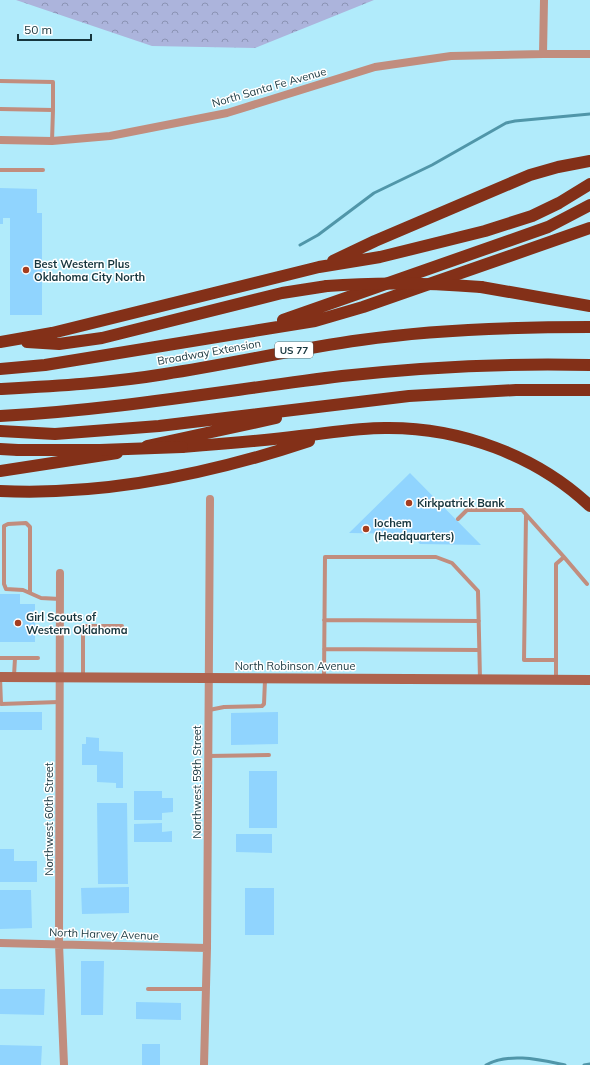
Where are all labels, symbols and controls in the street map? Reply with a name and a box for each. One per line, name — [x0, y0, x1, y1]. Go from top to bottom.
scale bar — [18, 16, 91, 42]
text: 50 m — [24, 22, 52, 37]
street label: North Santa Fe Avenue — [210, 64, 328, 110]
place label: Best Western Plus Oklahoma City North — [34, 257, 145, 284]
marker: Best Western Plus Oklahoma City North — [21, 265, 31, 275]
street label: Broadway Extension — [156, 336, 262, 368]
road number: US 77 — [275, 342, 313, 358]
place label: Kirkpatrick Bank — [417, 496, 505, 510]
marker: Kirkpatrick Bank — [404, 498, 414, 508]
place label: Iochem (Headquarters) — [374, 516, 455, 543]
marker: Iochem (Headquarters) — [361, 524, 371, 534]
place label: Girl Scouts of Western Oklahoma — [26, 610, 128, 637]
marker: Girl Scouts of Western Oklahoma — [13, 618, 23, 628]
street label: North Robinson Avenue — [235, 659, 355, 673]
street label: Northwest 59th Street — [190, 725, 204, 839]
street label: Northwest 60th Street — [42, 762, 56, 876]
street label: North Harvey Avenue — [49, 925, 159, 943]

